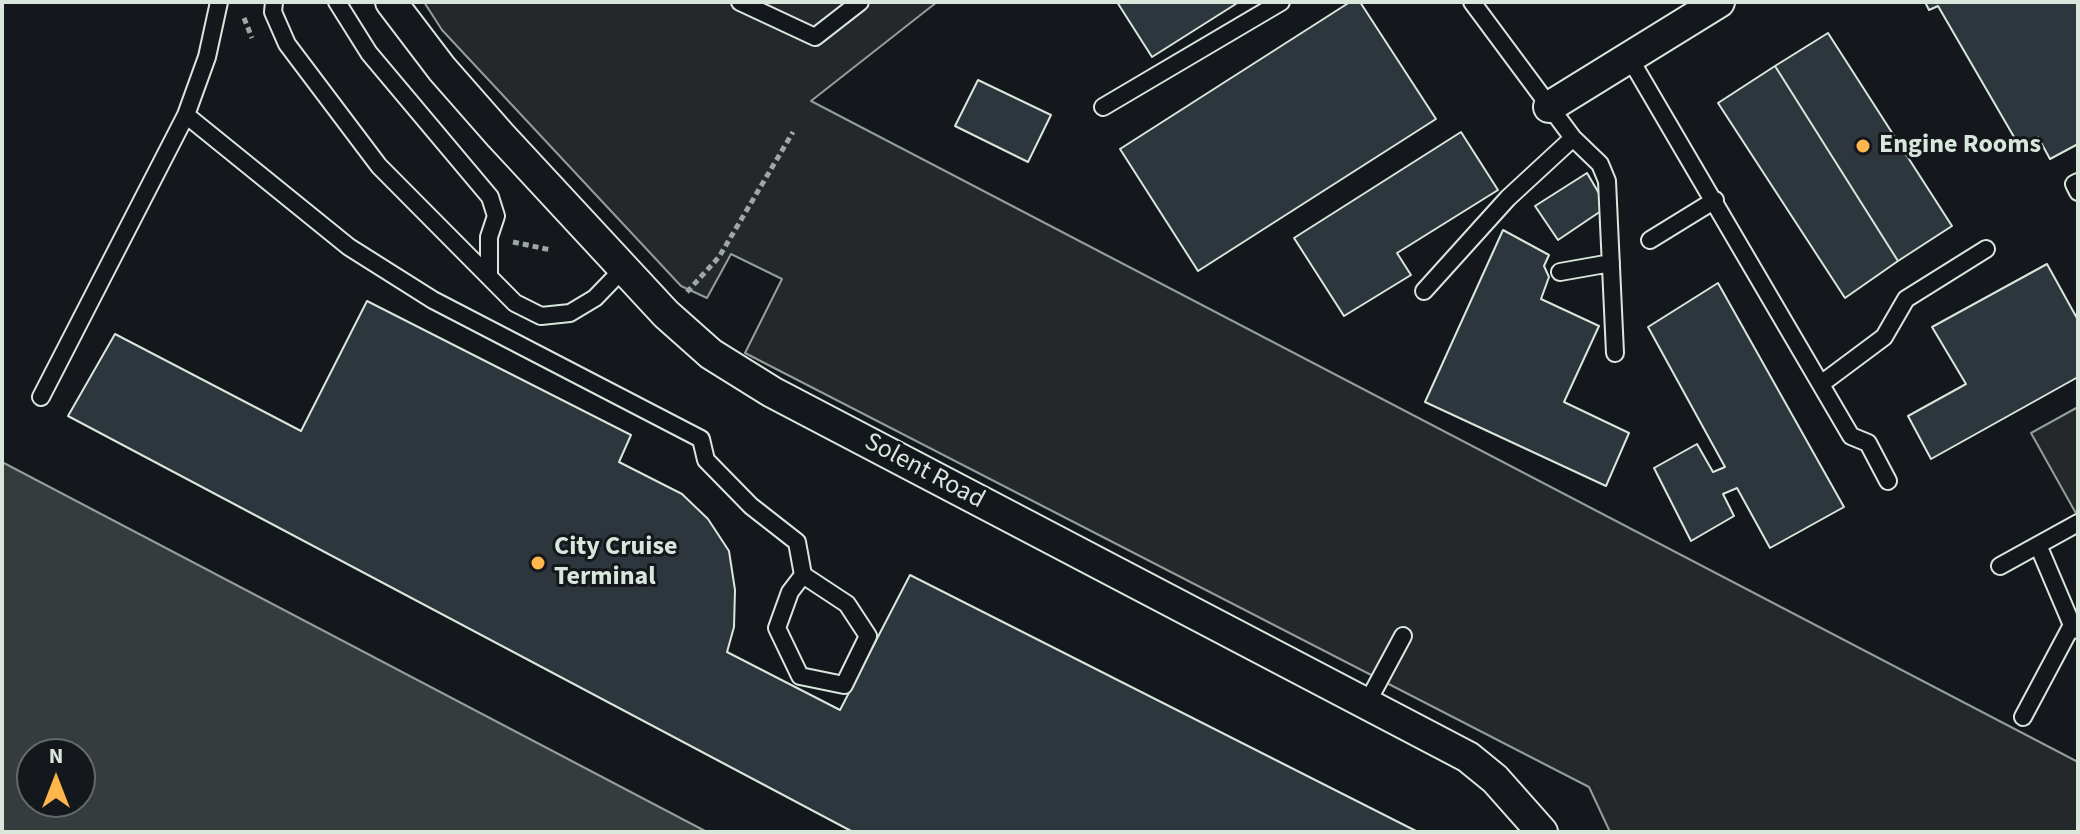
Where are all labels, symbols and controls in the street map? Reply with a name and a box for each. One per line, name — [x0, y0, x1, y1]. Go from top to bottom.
place label: Engine Rooms — [1879, 130, 2041, 162]
marker: Engine Rooms — [1854, 137, 1872, 155]
street label: Solent Road — [859, 427, 989, 517]
place label: City Cruise Terminal — [554, 532, 677, 594]
marker: City Cruise Terminal — [529, 554, 547, 572]
north arrow — [16, 738, 96, 818]
text: N — [49, 740, 63, 772]

